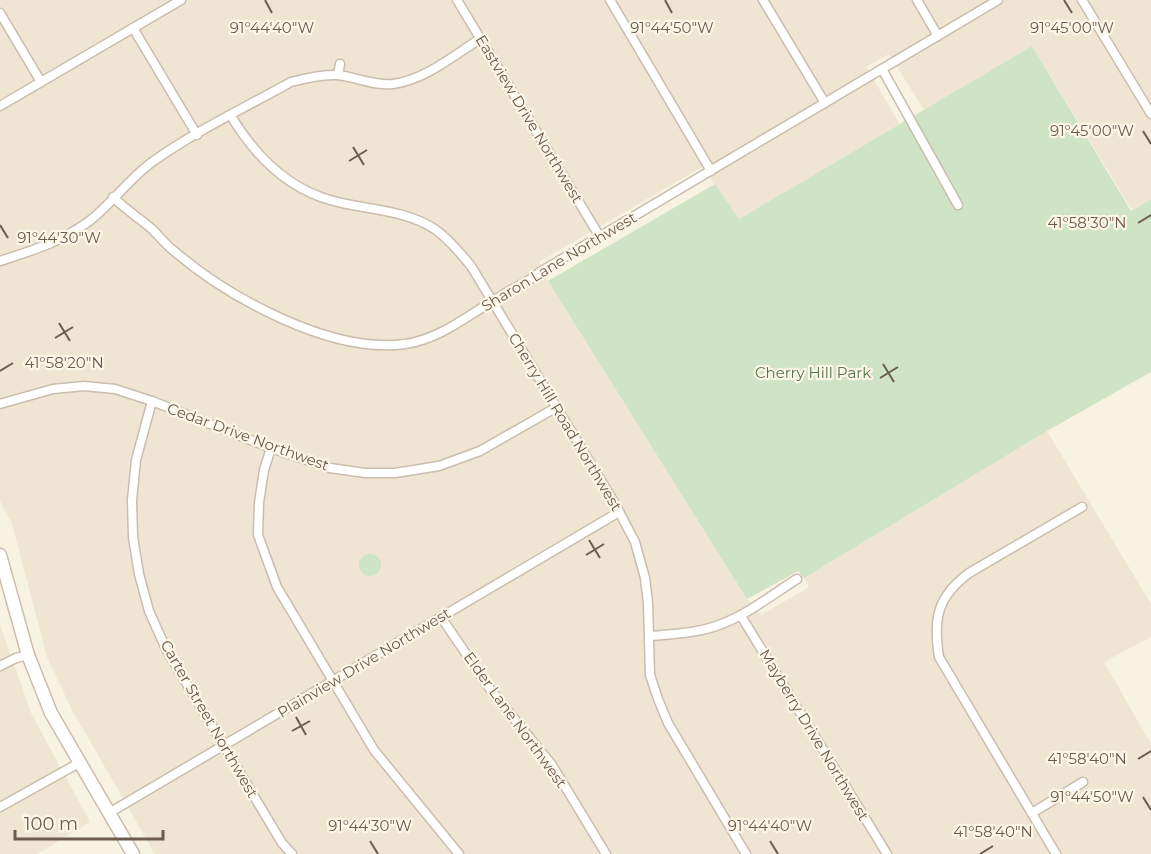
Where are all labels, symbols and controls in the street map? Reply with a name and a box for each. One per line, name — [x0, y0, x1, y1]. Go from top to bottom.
text: 91°44'40"W — [230, 18, 314, 37]
text: 91°44'50"W — [630, 18, 714, 37]
text: 91°45'00"W — [1030, 18, 1114, 37]
street label: Eastview Drive Northwest — [472, 31, 587, 206]
text: 91°45'00"W — [1050, 121, 1134, 140]
street label: Sharon Lane Northwest — [478, 208, 640, 315]
text: 41°58'30"N — [1047, 213, 1127, 232]
text: 91°44'30"W — [17, 228, 101, 247]
street label: Cherry Hill Road Northwest — [505, 329, 626, 514]
text: 41°58'20"N — [24, 353, 104, 372]
park label: Cherry Hill Park — [755, 363, 871, 382]
street label: Cedar Drive Northwest — [165, 398, 332, 475]
street label: Plainview Drive Northwest — [274, 603, 454, 722]
street label: Carter Street Northwest — [156, 636, 262, 801]
street label: Mayberry Drive Northwest — [756, 646, 873, 824]
street label: Elder Lane Northwest — [460, 648, 571, 791]
text: 41°58'40"N — [1047, 749, 1127, 768]
text: 91°44'50"W — [1050, 787, 1134, 806]
scale bar — [15, 803, 164, 841]
text: 100 m — [24, 813, 78, 835]
text: 91°44'30"W — [328, 816, 412, 835]
text: 91°44'40"W — [728, 816, 812, 835]
text: 41°58'40"N — [953, 822, 1033, 841]

